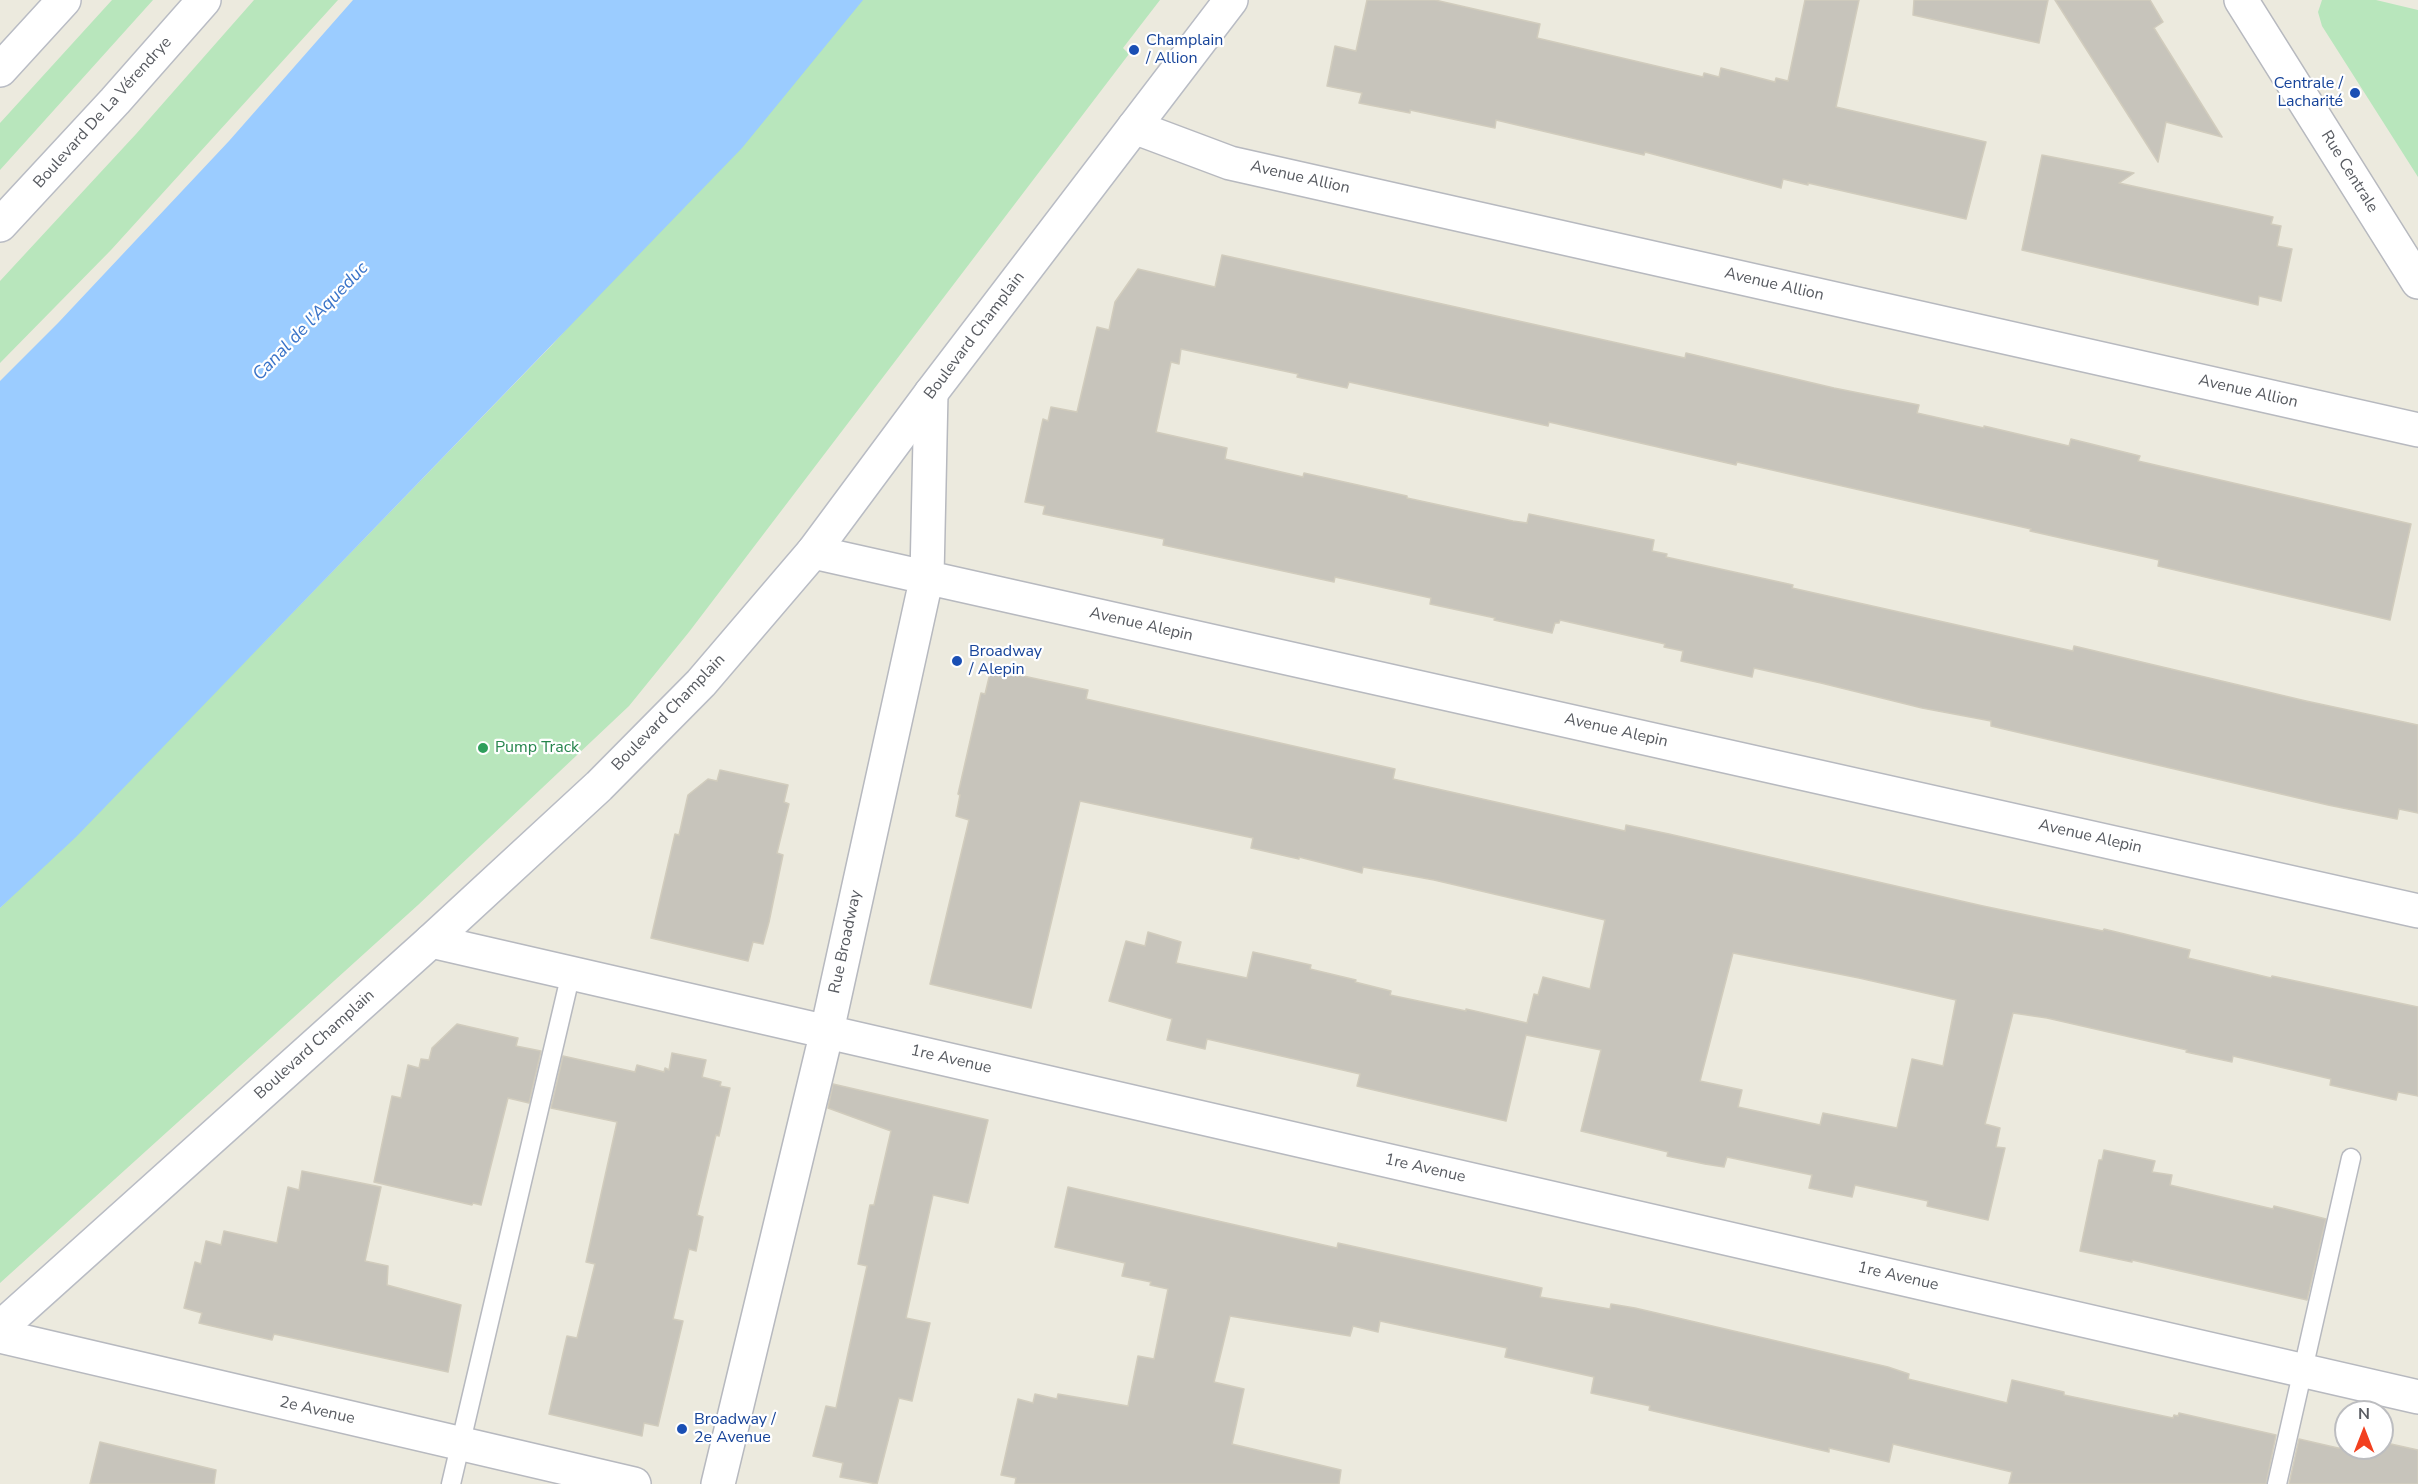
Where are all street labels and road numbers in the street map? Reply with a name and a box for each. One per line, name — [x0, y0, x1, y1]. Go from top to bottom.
street label: Boulevard De La Vérendrye — [30, 33, 176, 193]
street label: Rue Centrale — [2316, 127, 2382, 217]
street label: Avenue Allion — [1248, 157, 1352, 199]
street label: Avenue Allion — [1722, 264, 1826, 306]
street label: Boulevard Champlain — [921, 268, 1029, 404]
street label: Avenue Allion — [2196, 371, 2300, 413]
street label: Avenue Alepin — [1087, 604, 1195, 646]
street label: Boulevard Champlain — [608, 651, 730, 775]
street label: Avenue Alepin — [1562, 710, 1670, 752]
street label: Avenue Alepin — [2036, 816, 2144, 858]
street label: Rue Broadway — [826, 888, 866, 996]
street label: Boulevard Champlain — [251, 986, 379, 1104]
street label: 1re Avenue — [909, 1041, 993, 1079]
street label: 1re Avenue — [1383, 1150, 1467, 1188]
street label: 1re Avenue — [1856, 1258, 1940, 1296]
street label: 2e Avenue — [277, 1393, 357, 1429]

